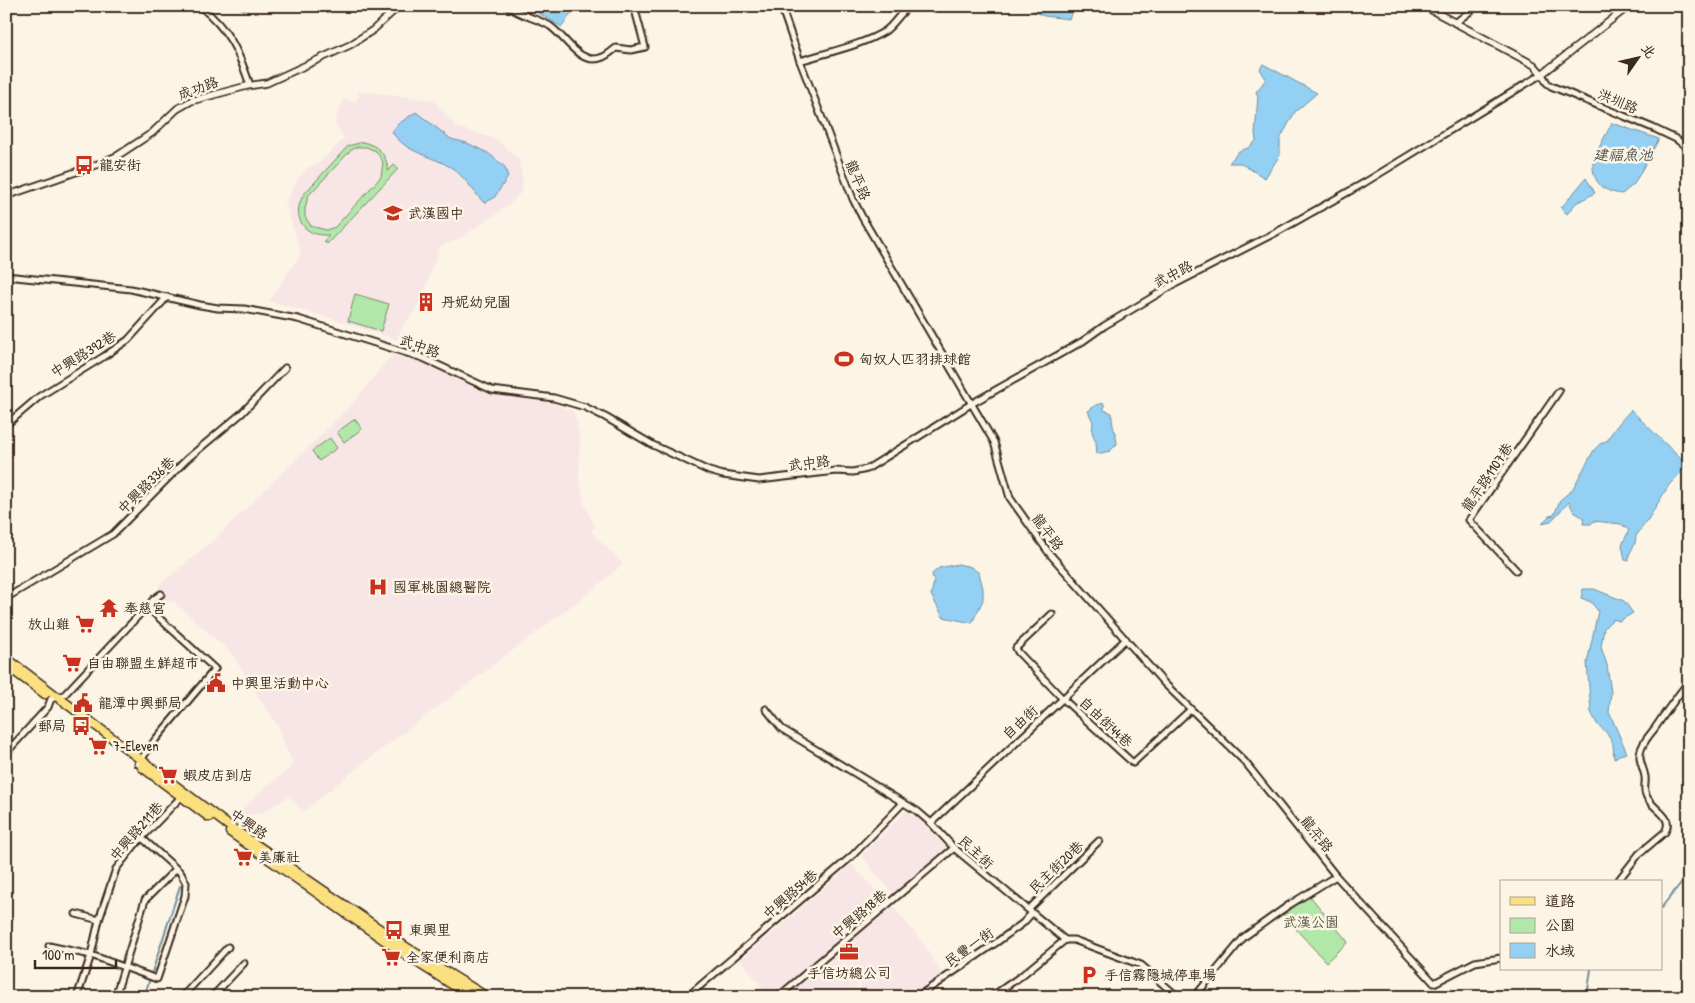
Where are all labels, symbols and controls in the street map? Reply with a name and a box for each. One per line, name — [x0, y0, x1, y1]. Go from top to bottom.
north arrow — [1612, 32, 1662, 82]
text: 北 — [1637, 39, 1661, 62]
street label: 成功路 — [175, 71, 221, 104]
street label: 洪圳路 — [1595, 84, 1641, 117]
water label: 建福魚池 — [1593, 144, 1654, 165]
bus stop icon: 龍安街 — [73, 154, 95, 176]
place label: 龍安街 — [99, 155, 141, 174]
street label: 龍平路 — [842, 157, 875, 203]
school or university icon: 武漢國中 — [382, 202, 404, 224]
place label: 武漢國中 — [408, 203, 464, 222]
street label: 武中路 — [1150, 256, 1196, 292]
building icon: 丹妮幼兒園 — [415, 291, 437, 313]
place label: 丹妮幼兒園 — [441, 292, 511, 311]
street label: 中興路392巷 — [46, 325, 120, 381]
street label: 武中路 — [397, 329, 443, 362]
sports icon: 匈奴人匹羽排球館 — [833, 348, 855, 370]
place label: 匈奴人匹羽排球館 — [859, 349, 971, 368]
street label: 龍平路1107巷 — [1457, 438, 1517, 515]
street label: 中興路336巷 — [113, 451, 179, 518]
street label: 武中路 — [787, 451, 831, 474]
street label: 龍平路 — [1028, 509, 1069, 554]
hospital icon: 國軍桃園總醫院 — [367, 576, 389, 598]
place label: 國軍桃園總醫院 — [393, 577, 491, 596]
temple icon: 奉慈宮 — [98, 597, 120, 619]
place label: 奉慈宮 — [124, 598, 166, 617]
supermarket icon: 放山雞 — [74, 613, 96, 635]
place label: 放山雞 — [28, 614, 70, 633]
supermarket icon: 自由聯盟生鮮超市 — [61, 652, 83, 674]
place label: 自由聯盟生鮮超市 — [87, 653, 199, 672]
public building icon: 中興里活動中心 — [205, 672, 227, 694]
place label: 中興里活動中心 — [231, 673, 329, 692]
public building icon: 龍潭中興郵局 — [72, 692, 94, 714]
street label: 自由街44巷 — [1076, 692, 1138, 752]
place label: 龍潭中興郵局 — [98, 693, 182, 712]
street label: 自由街 — [998, 700, 1041, 743]
bus stop icon: 郵局 — [70, 715, 92, 737]
place label: 郵局 — [38, 716, 66, 735]
supermarket icon: 7-Eleven — [87, 735, 109, 757]
place label: 7-Eleven — [113, 736, 159, 755]
supermarket icon: 蝦皮店到店 — [157, 764, 179, 786]
place label: 蝦皮店到店 — [183, 765, 253, 784]
street label: 中興路211巷 — [105, 796, 167, 864]
street label: 中興路 — [227, 804, 272, 843]
street label: 龍平路 — [1297, 811, 1338, 856]
street label: 民主街 — [954, 831, 998, 873]
street label: 民主街20巷 — [1024, 835, 1088, 897]
supermarket icon: 美廉社 — [232, 846, 254, 868]
place label: 美廉社 — [258, 847, 300, 866]
street label: 中興路54巷 — [758, 864, 822, 923]
legend — [1500, 880, 1662, 970]
street label: 中興路18巷 — [827, 884, 891, 942]
text: 道路 — [1545, 890, 1575, 911]
park label: 武漢公園 — [1283, 912, 1339, 931]
text: 公園 — [1545, 914, 1575, 935]
bus stop icon: 東興里 — [383, 919, 405, 941]
place label: 東興里 — [409, 920, 451, 939]
street label: 民豐一街 — [940, 923, 997, 970]
scale bar — [35, 938, 116, 970]
text: 水域 — [1545, 940, 1575, 961]
office icon: 手信坊總公司 — [838, 941, 860, 963]
text: 100 m — [42, 944, 75, 965]
supermarket icon: 全家便利商店 — [380, 946, 402, 968]
place label: 全家便利商店 — [406, 947, 490, 966]
place label: 手信坊總公司 — [807, 963, 891, 982]
parking icon: 手信霧隱城停車場 — [1078, 964, 1100, 986]
place label: 手信霧隱城停車場 — [1104, 965, 1216, 984]

